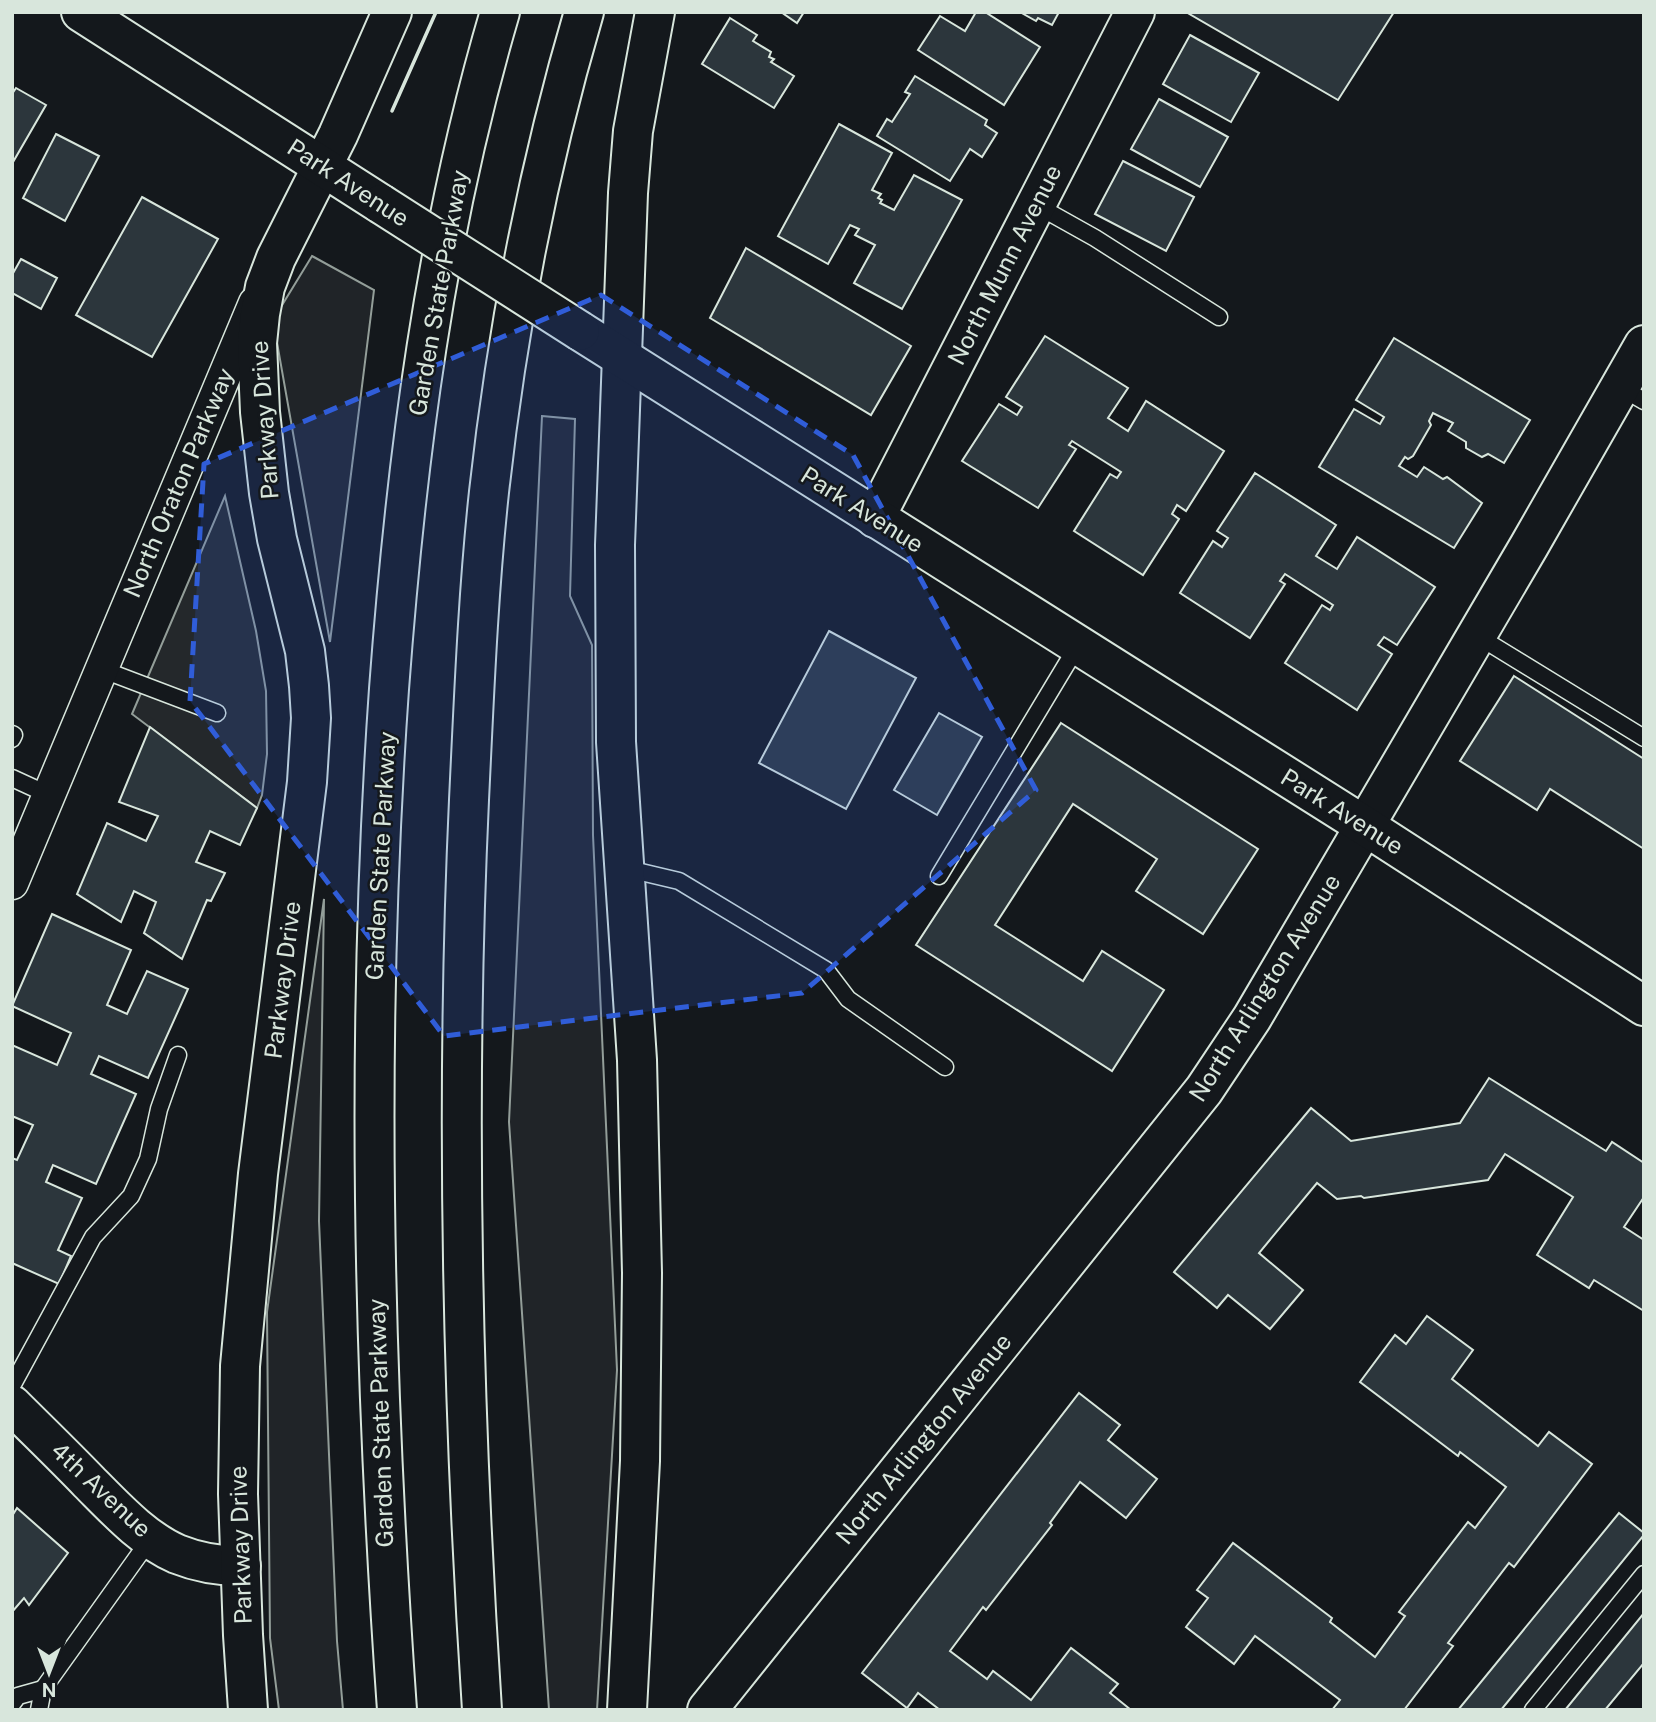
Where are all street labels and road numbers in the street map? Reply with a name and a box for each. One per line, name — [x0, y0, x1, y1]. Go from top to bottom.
street label: Park Avenue — [282, 132, 415, 232]
street label: North Munn Avenue — [942, 160, 1067, 369]
street label: Garden State Parkway — [403, 168, 473, 418]
street label: Parkway Drive — [244, 340, 284, 500]
street label: North Oraton Parkway — [117, 363, 239, 602]
street label: Park Avenue — [796, 460, 929, 558]
street label: Garden State Parkway — [359, 731, 401, 981]
street label: Park Avenue — [1276, 762, 1409, 860]
street label: North Arlington Avenue — [1183, 869, 1346, 1106]
street label: Parkway Drive — [258, 899, 306, 1060]
street label: Garden State Parkway — [362, 1298, 398, 1548]
street label: North Arlington Avenue — [830, 1327, 1017, 1549]
street label: 4th Avenue — [46, 1436, 157, 1543]
street label: Parkway Drive — [223, 1465, 257, 1625]

